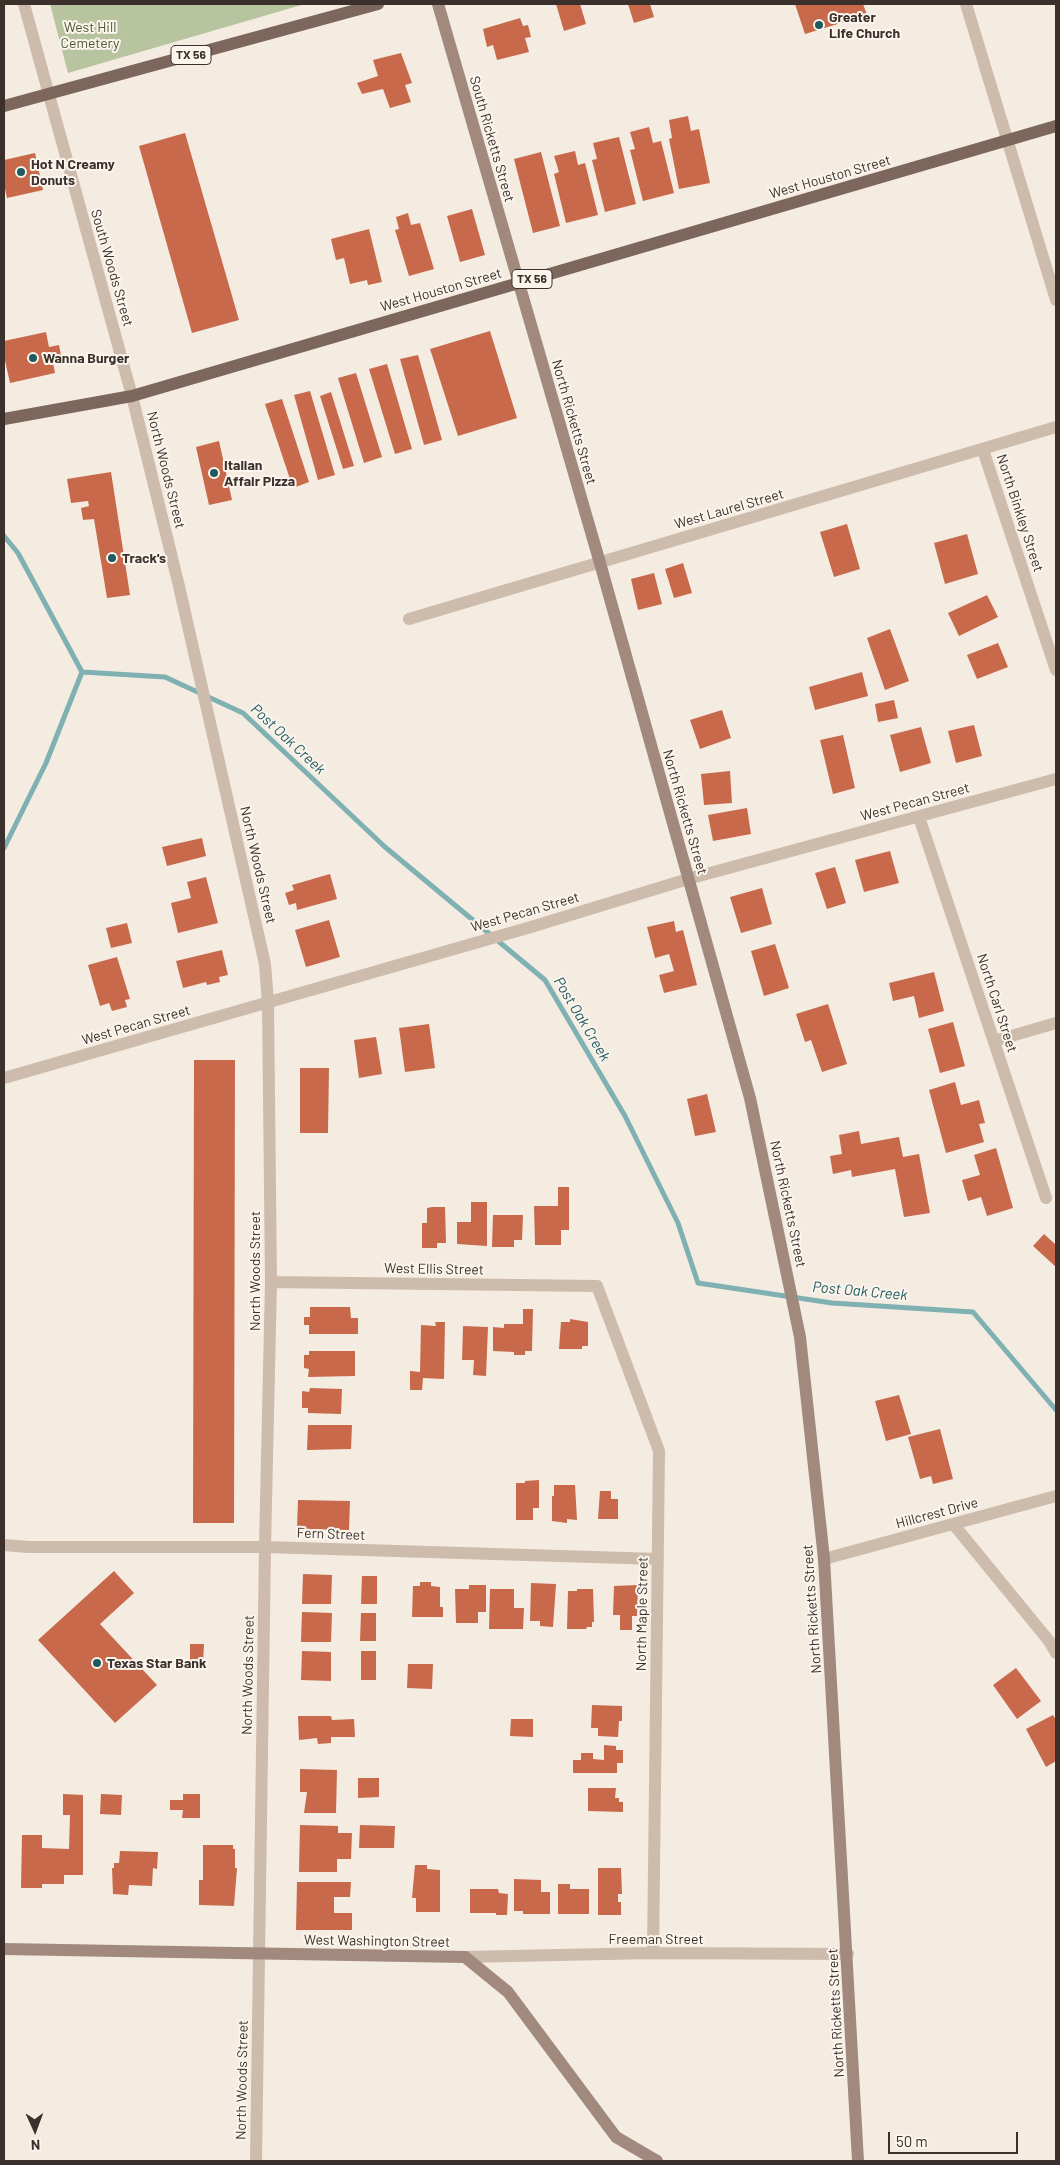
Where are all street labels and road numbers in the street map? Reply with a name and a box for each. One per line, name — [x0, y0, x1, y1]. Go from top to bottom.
road number: TX 56 — [171, 46, 211, 64]
street label: South Ricketts Street — [466, 74, 518, 204]
street label: West Houston Street — [767, 152, 893, 202]
street label: South Woods Street — [87, 208, 137, 328]
street label: West Houston Street — [378, 265, 504, 315]
road number: TX 56 — [512, 270, 552, 288]
street label: North Ricketts Street — [548, 358, 600, 486]
street label: North Woods Street — [143, 410, 189, 530]
street label: North Binkley Street — [993, 452, 1047, 574]
street label: West Laurel Street — [672, 485, 786, 533]
street label: North Ricketts Street — [659, 748, 711, 876]
street label: West Pecan Street — [859, 779, 971, 825]
street label: North Woods Street — [236, 805, 280, 925]
street label: West Pecan Street — [469, 888, 581, 936]
street label: North Carl Street — [973, 952, 1021, 1054]
street label: West Pecan Street — [80, 1001, 192, 1049]
street label: North Ricketts Street — [766, 1139, 810, 1269]
street label: North Woods Street — [247, 1211, 263, 1331]
street label: West Ellis Street — [384, 1260, 484, 1278]
street label: Hillcrest Drive — [894, 1494, 980, 1532]
street label: Fern Street — [296, 1524, 366, 1544]
street label: North Ricketts Street — [799, 1544, 825, 1674]
street label: North Maple Street — [633, 1557, 651, 1671]
street label: North Woods Street — [239, 1615, 257, 1735]
street label: West Washington Street — [304, 1931, 450, 1951]
street label: Freeman Street — [608, 1931, 704, 1947]
street label: North Ricketts Street — [824, 1948, 848, 2078]
street label: North Woods Street — [233, 2020, 251, 2140]

